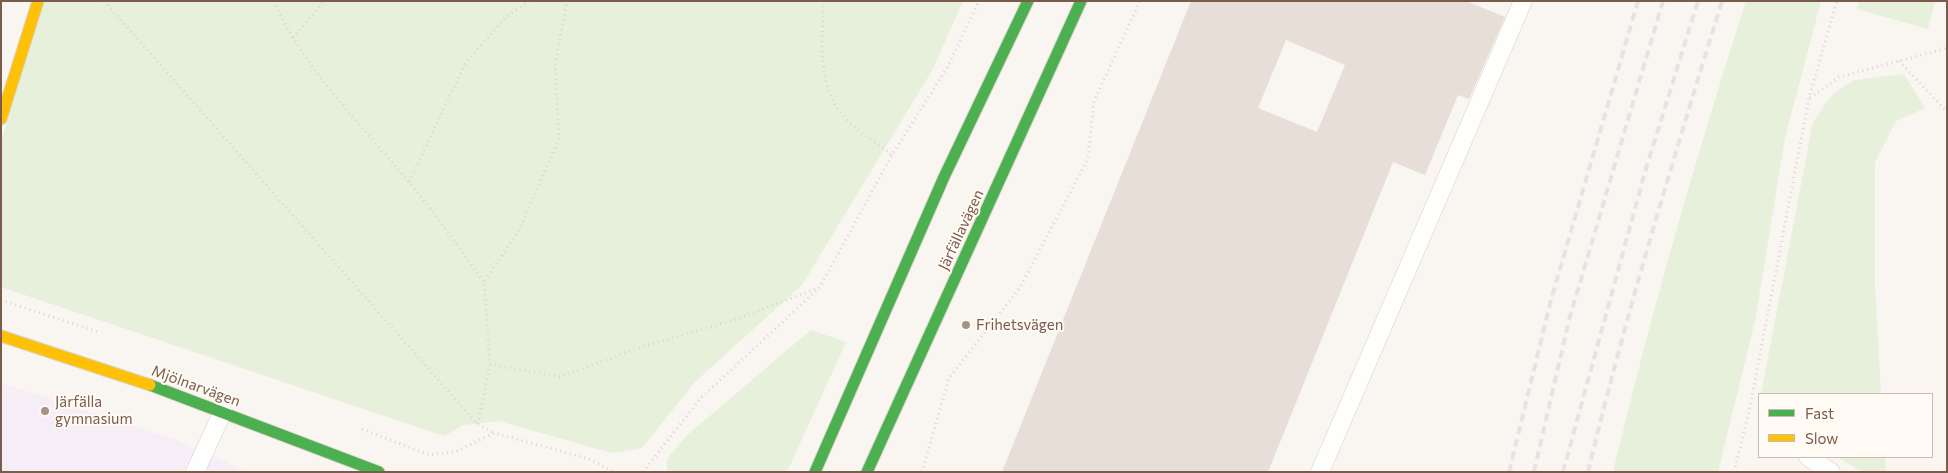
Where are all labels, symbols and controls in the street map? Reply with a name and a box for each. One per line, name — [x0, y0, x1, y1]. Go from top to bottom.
street label: Järfällavägen — [935, 187, 987, 273]
place label: Frihetsvägen — [976, 316, 1063, 334]
marker: Frihetsvägen — [960, 319, 972, 331]
street label: Mjölnarvägen — [149, 362, 243, 410]
place label: Järfälla gymnasium — [55, 393, 133, 428]
legend — [1758, 393, 1933, 458]
text: Fast — [1805, 404, 1834, 422]
marker: Järfälla gymnasium — [39, 405, 51, 417]
text: Slow — [1805, 429, 1838, 447]

